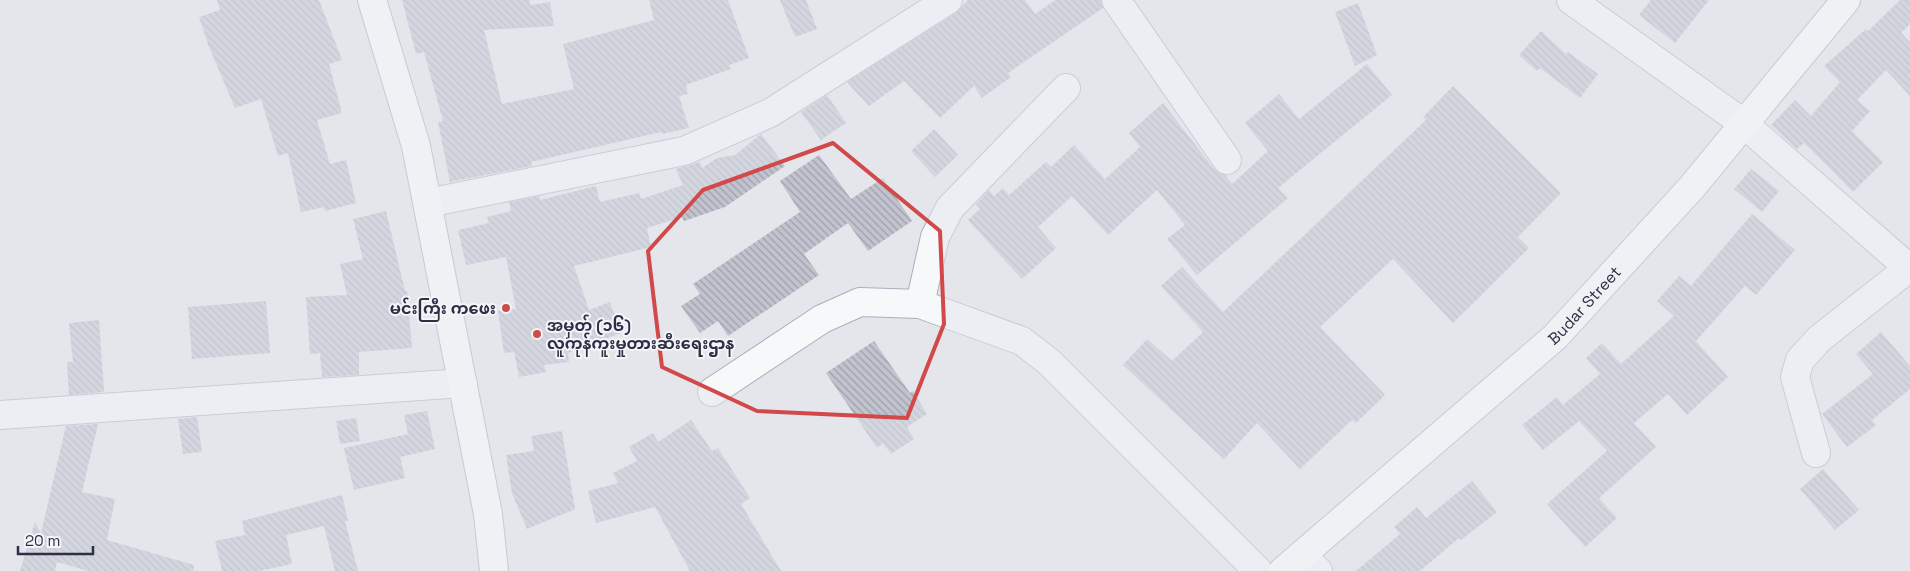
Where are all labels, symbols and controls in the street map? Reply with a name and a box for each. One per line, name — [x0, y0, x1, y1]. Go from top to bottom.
street label: Budar Street — [1543, 261, 1625, 349]
place label: မင်းကြီး ကဖေး — [390, 297, 496, 322]
marker: မင်းကြီး ကဖေး — [500, 302, 512, 314]
place label: အမှတ် (၁၆) လူကုန်ကူးမှုတားဆီးရေးဌာန — [547, 314, 734, 357]
marker: အမှတ် (၁၆) လူကုန်ကူးမှုတားဆီးရေးဌာန — [531, 328, 543, 340]
scale bar — [18, 524, 92, 556]
text: 20 m — [25, 531, 60, 550]

